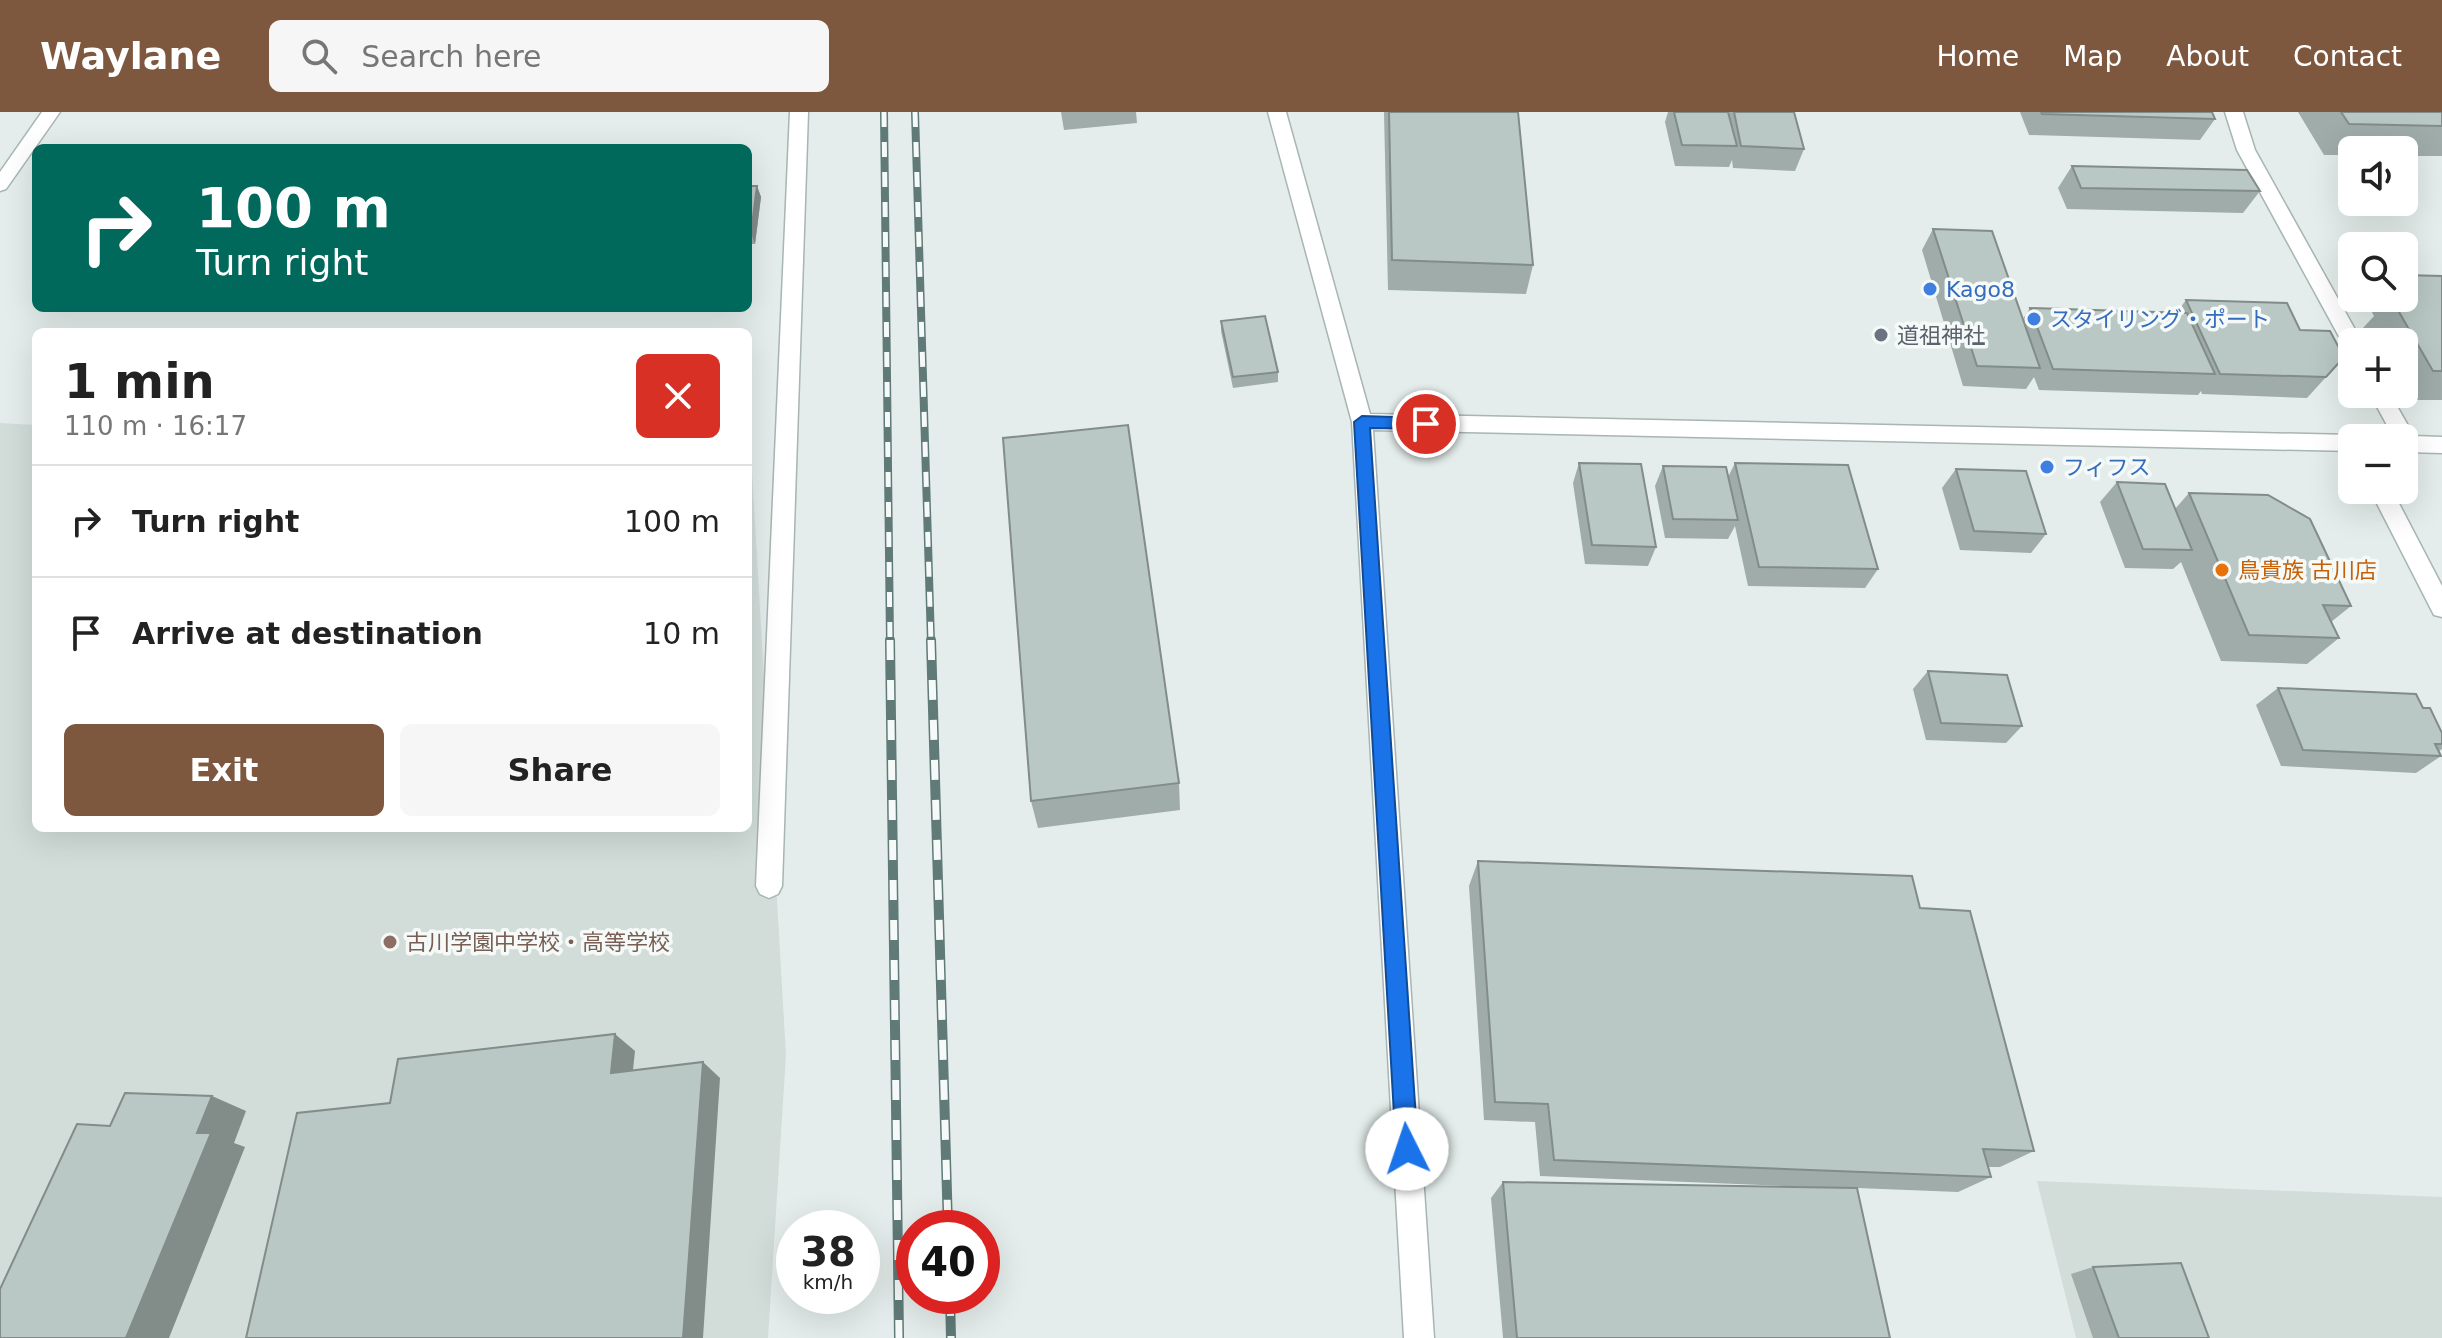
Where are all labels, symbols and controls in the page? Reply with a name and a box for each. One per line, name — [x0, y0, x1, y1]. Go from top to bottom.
search box — [269, 20, 829, 92]
text: Waylane — [40, 34, 221, 78]
icon: search — [297, 34, 341, 78]
text: Search here — [361, 39, 542, 74]
text: Home — [1936, 40, 2019, 73]
text: Map — [2063, 40, 2122, 73]
text: About — [2166, 40, 2249, 73]
text: Contact — [2293, 40, 2402, 73]
map controls — [2338, 136, 2418, 504]
button: sound — [2338, 136, 2418, 216]
text: 100 m — [196, 175, 391, 240]
icon: right — [64, 176, 168, 280]
button: search — [2338, 232, 2418, 312]
text: Turn right — [196, 242, 368, 283]
place label: Kago8 — [1946, 277, 2015, 302]
marker: Kago8 — [1921, 280, 1939, 298]
place label: スタイリング・ポート — [2050, 307, 2270, 332]
marker: スタイリング・ポート — [2025, 310, 2043, 328]
place label: 道祖神社 — [1897, 323, 1985, 348]
marker: 道祖神社 — [1872, 326, 1890, 344]
button: + — [2338, 328, 2418, 408]
text: 1 min — [64, 353, 215, 409]
button: close — [636, 354, 720, 438]
pin — [1392, 390, 1460, 458]
icon: arrive — [1404, 402, 1448, 446]
text: 110 m · 16:17 — [64, 411, 247, 441]
button: − — [2338, 424, 2418, 504]
place label: フィフス — [2063, 455, 2151, 480]
marker: フィフス — [2038, 458, 2056, 476]
icon: right — [64, 499, 108, 543]
text: Turn right — [132, 504, 299, 539]
text: 100 m — [624, 504, 720, 539]
place label: 鳥貴族 古川店 — [2238, 558, 2377, 583]
marker: 鳥貴族 古川店 — [2213, 561, 2231, 579]
icon: arrive — [64, 611, 108, 655]
text: Arrive at destination — [132, 616, 483, 651]
text: 10 m — [643, 616, 720, 651]
button: Exit — [64, 724, 384, 816]
button: Share — [400, 724, 720, 816]
place label: 古川学園中学校・高等学校 — [406, 930, 670, 955]
marker: 古川学園中学校・高等学校 — [381, 933, 399, 951]
position arrow — [1365, 1107, 1449, 1191]
speed limit sign: 40 — [896, 1210, 1000, 1314]
text: 38 — [800, 1229, 856, 1275]
text: km/h — [803, 1270, 853, 1294]

